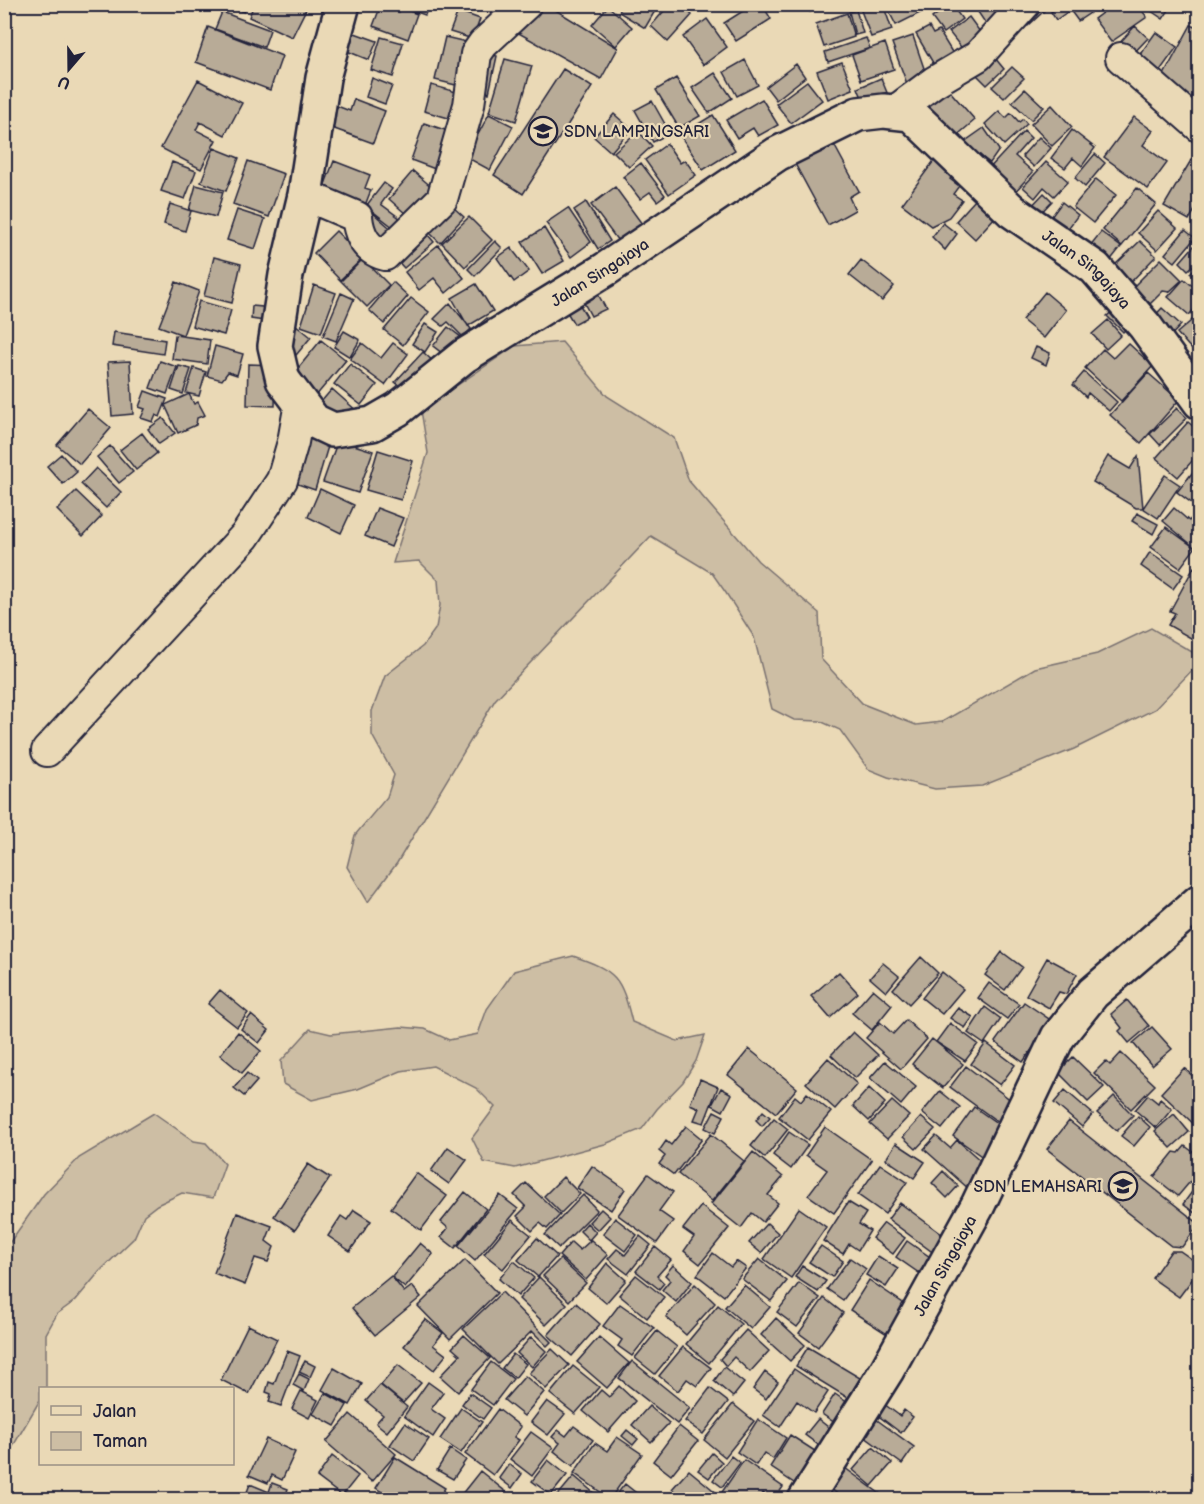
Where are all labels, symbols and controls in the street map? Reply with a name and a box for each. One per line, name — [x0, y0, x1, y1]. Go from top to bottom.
north arrow — [39, 39, 99, 99]
text: U — [56, 71, 73, 93]
school or university icon: SDN LAMPINGSARI — [527, 115, 559, 147]
place label: SDN LAMPINGSARI — [564, 123, 709, 142]
street label: Jalan Singajaya — [1038, 226, 1134, 313]
street label: Jalan Singajaya — [548, 235, 653, 311]
school or university icon: SDN LEMAHSARI — [1107, 1170, 1139, 1202]
place label: SDN LEMAHSARI — [973, 1178, 1102, 1197]
street label: Jalan Singajaya — [911, 1213, 981, 1320]
legend — [39, 1387, 234, 1465]
text: Jalan — [93, 1401, 136, 1422]
text: Taman — [93, 1431, 147, 1452]

